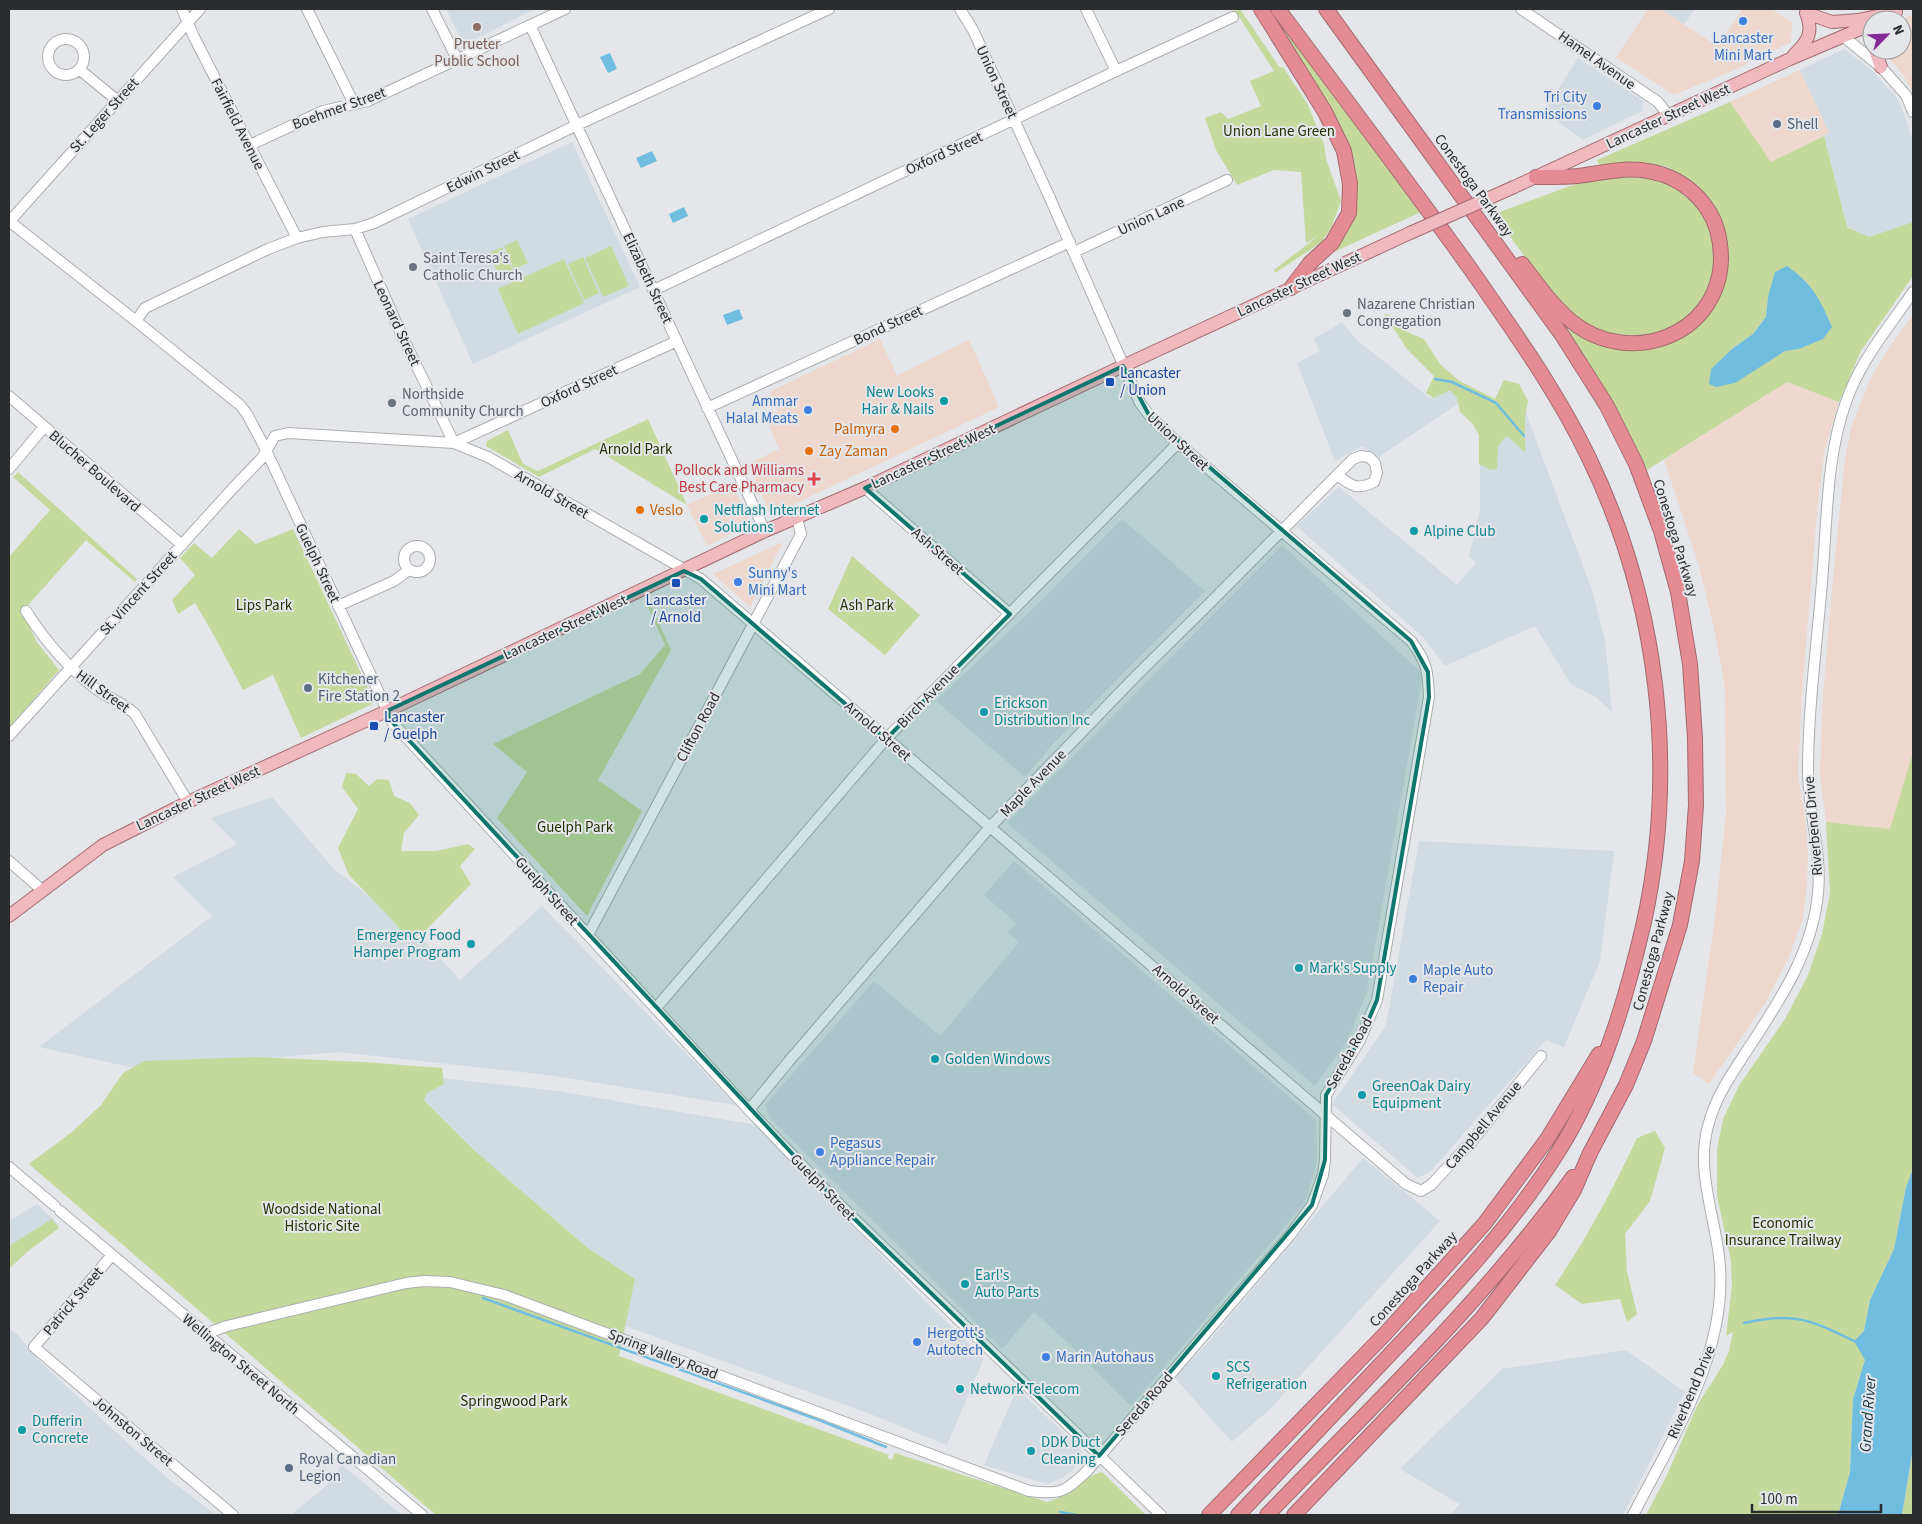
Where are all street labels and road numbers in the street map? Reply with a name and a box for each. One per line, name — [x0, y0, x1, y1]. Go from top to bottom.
street label: Hamel Avenue — [1554, 26, 1640, 95]
street label: Union Street — [970, 42, 1023, 122]
street label: St. Leger Street — [65, 73, 144, 157]
street label: Fairfield Avenue — [205, 75, 270, 174]
street label: Lancaster Street West — [1603, 78, 1734, 154]
street label: Boehmer Street — [289, 82, 389, 135]
street label: Oxford Street — [902, 126, 986, 180]
street label: Conestoga Parkway — [1429, 130, 1518, 241]
street label: Edwin Street — [443, 145, 523, 198]
street label: Union Lane — [1114, 192, 1188, 241]
street label: Elizabeth Street — [617, 229, 678, 327]
street label: Lancaster Street West — [1234, 246, 1365, 322]
street label: Leonard Street — [368, 277, 426, 370]
street label: Bond Street — [850, 300, 926, 351]
street label: Oxford Street — [537, 359, 621, 413]
street label: Union Street — [1142, 407, 1214, 476]
street label: Lancaster Street West — [868, 418, 999, 494]
street label: Blucher Boulevard — [44, 426, 145, 517]
street label: Arnold Street — [511, 465, 593, 524]
street label: Conestoga Parkway — [1648, 477, 1703, 600]
street label: Guelph Street — [290, 520, 345, 607]
street label: Ash Street — [907, 523, 969, 580]
street label: St. Vincent Street — [95, 547, 182, 640]
street label: Lancaster Street West — [500, 589, 631, 665]
street label: Birch Avenue — [892, 660, 964, 733]
street label: Hill Street — [72, 665, 134, 718]
street label: Clifton Road — [671, 689, 726, 766]
street label: Arnold Street — [840, 696, 916, 766]
street label: Maple Avenue — [995, 745, 1071, 822]
street label: Lancaster Street West — [133, 760, 264, 836]
street label: Riverbend Drive — [1799, 775, 1828, 876]
street label: Guelph Street — [510, 852, 583, 930]
street label: Conestoga Parkway — [1627, 889, 1679, 1013]
street label: Arnold Street — [1148, 959, 1224, 1029]
street label: Sereda Road — [1321, 1014, 1378, 1093]
street label: Campbell Avenue — [1440, 1077, 1527, 1174]
street label: Guelph Street — [785, 1149, 860, 1225]
street label: Conestoga Parkway — [1365, 1227, 1462, 1332]
street label: Patrick Street — [38, 1262, 108, 1340]
street label: Wellington Street North — [177, 1309, 304, 1420]
street label: Spring Valley Road — [605, 1324, 721, 1385]
street label: Riverbend Drive — [1662, 1342, 1721, 1442]
street label: Sereda Road — [1111, 1368, 1178, 1441]
street label: Johnston Street — [88, 1391, 178, 1471]

